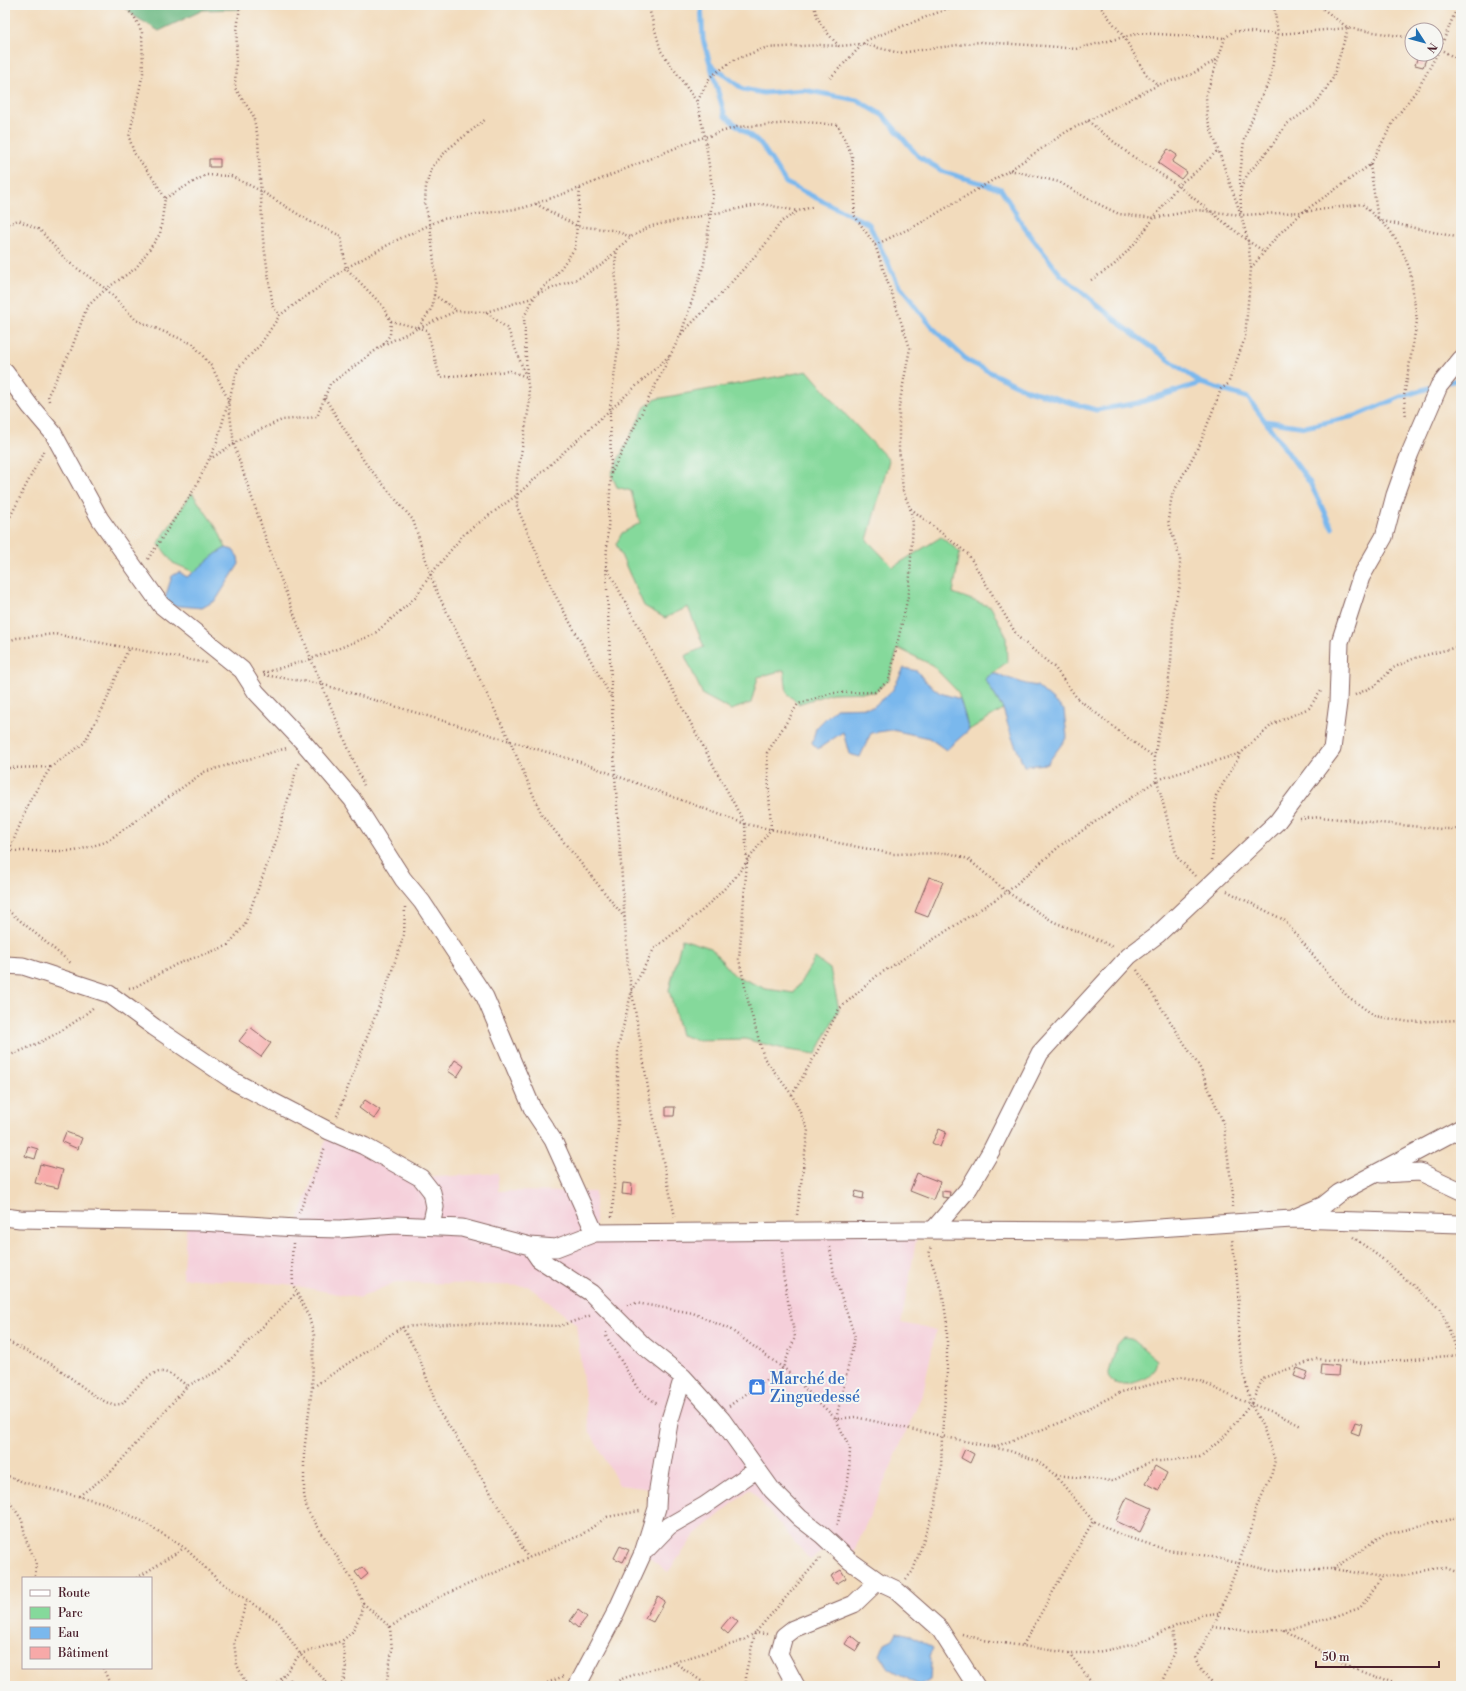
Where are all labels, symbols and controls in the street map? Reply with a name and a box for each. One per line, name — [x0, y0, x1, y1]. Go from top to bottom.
north arrow — [1404, 22, 1444, 62]
text: N — [1423, 40, 1440, 55]
place label: Marché de Zinguedessé — [770, 1369, 860, 1407]
shop icon: Marché de Zinguedessé — [747, 1377, 767, 1397]
legend — [22, 1577, 152, 1669]
text: Route — [58, 1586, 90, 1601]
text: Parc — [58, 1606, 83, 1621]
text: Eau — [58, 1626, 79, 1641]
scale bar — [1316, 1643, 1439, 1669]
text: Bâtiment — [57, 1646, 109, 1661]
text: 50 m — [1322, 1650, 1350, 1665]

